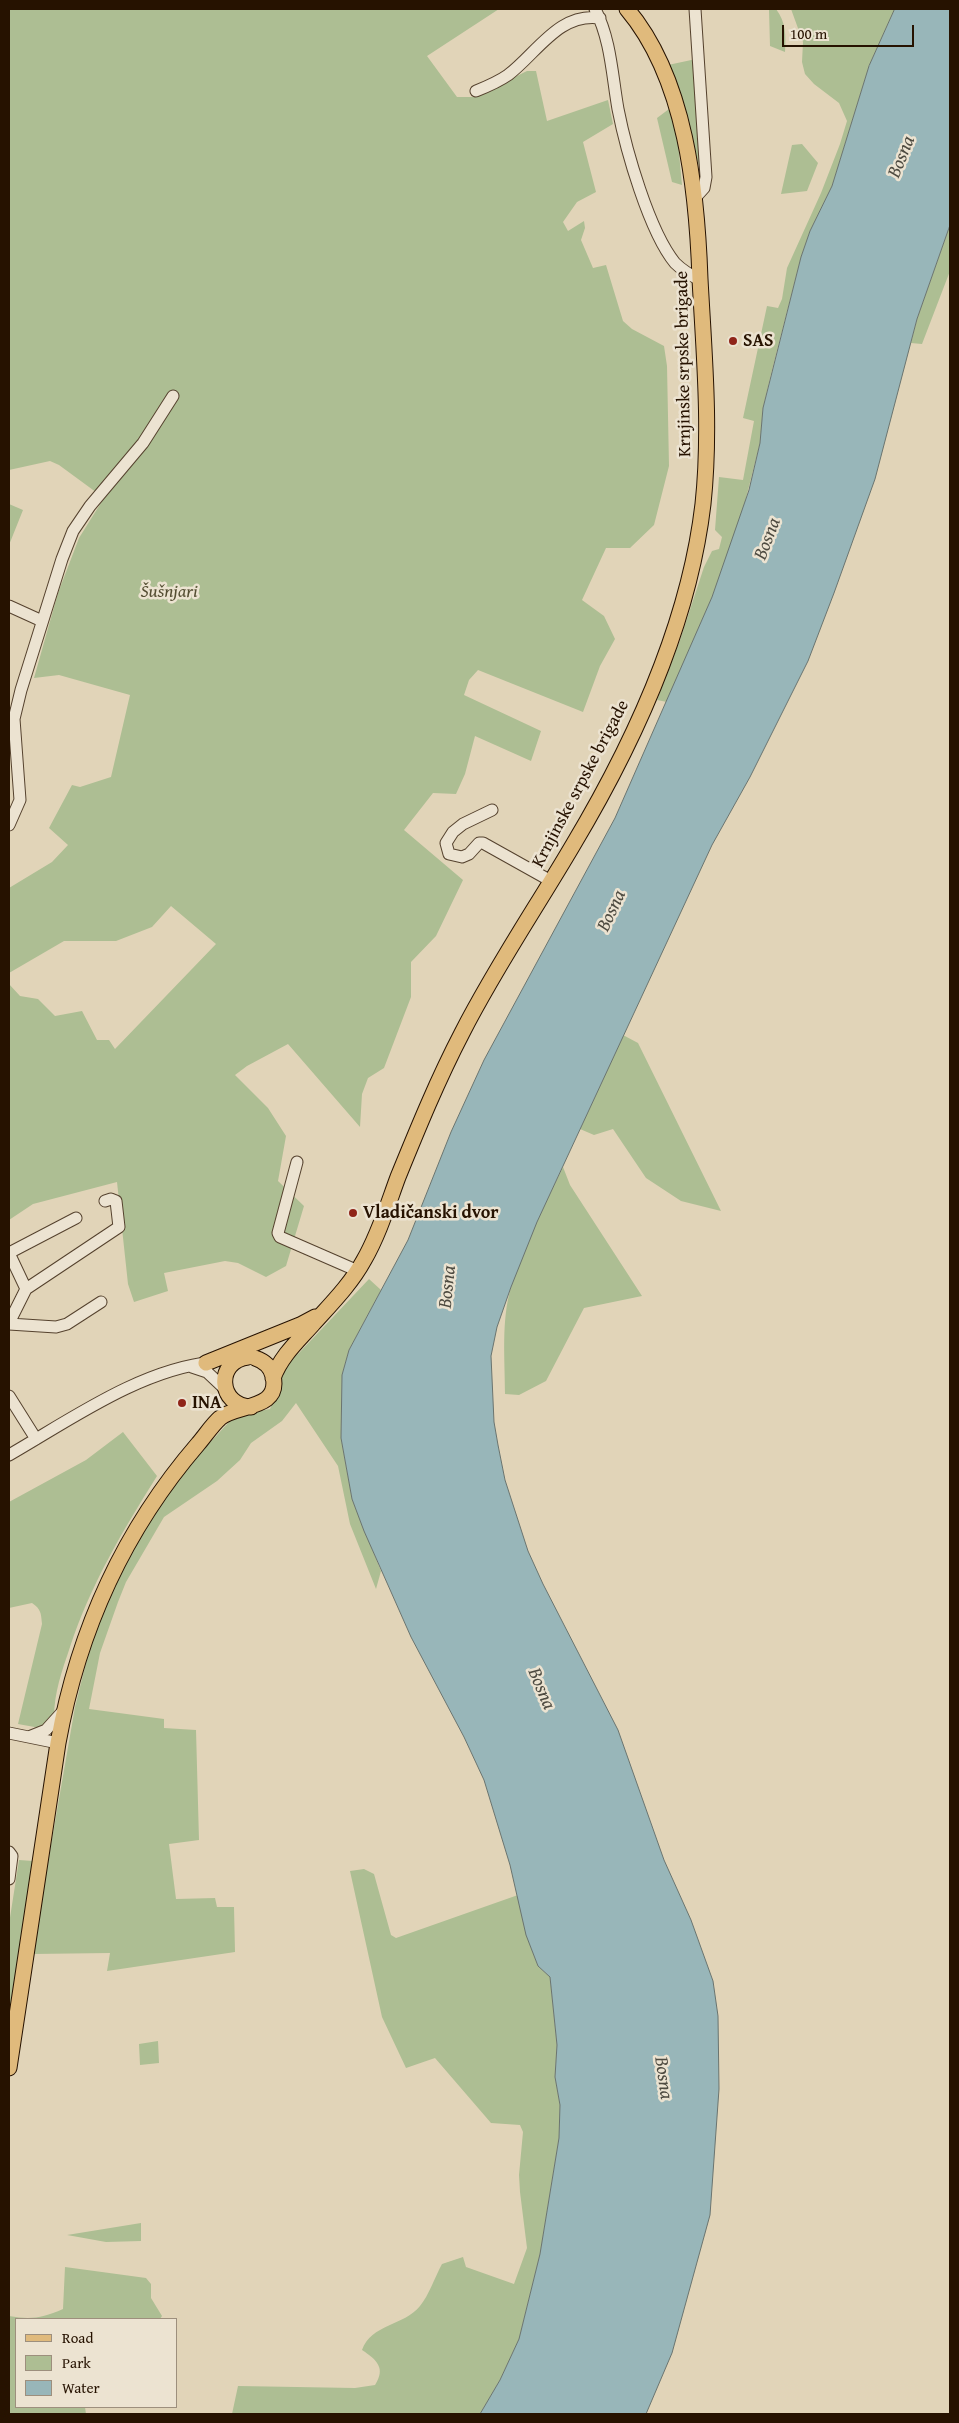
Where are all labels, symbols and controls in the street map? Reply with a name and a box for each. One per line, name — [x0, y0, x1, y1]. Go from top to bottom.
scale bar — [784, 15, 916, 47]
text: 100 m — [790, 23, 827, 44]
water label: Bosna — [883, 133, 921, 181]
street label: Krnjinske srpske brigade — [672, 271, 696, 457]
place label: SAS — [743, 330, 773, 352]
marker: SAS — [727, 335, 739, 347]
water label: Bosna — [750, 515, 786, 563]
park label: Šušnjari — [140, 581, 198, 603]
street label: Krnjinske srpske brigade — [528, 697, 634, 871]
water label: Bosna — [593, 887, 631, 935]
place label: Vladičanski dvor — [363, 1202, 498, 1224]
marker: Vladičanski dvor — [347, 1207, 359, 1219]
water label: Bosna — [434, 1264, 462, 1310]
place label: INA — [192, 1392, 222, 1414]
marker: INA — [176, 1397, 188, 1409]
water label: Bosna — [522, 1665, 560, 1713]
water label: Bosna — [649, 2055, 677, 2101]
legend — [15, 2318, 178, 2408]
text: Road — [62, 2327, 93, 2348]
text: Park — [62, 2352, 91, 2373]
text: Water — [62, 2377, 100, 2398]

